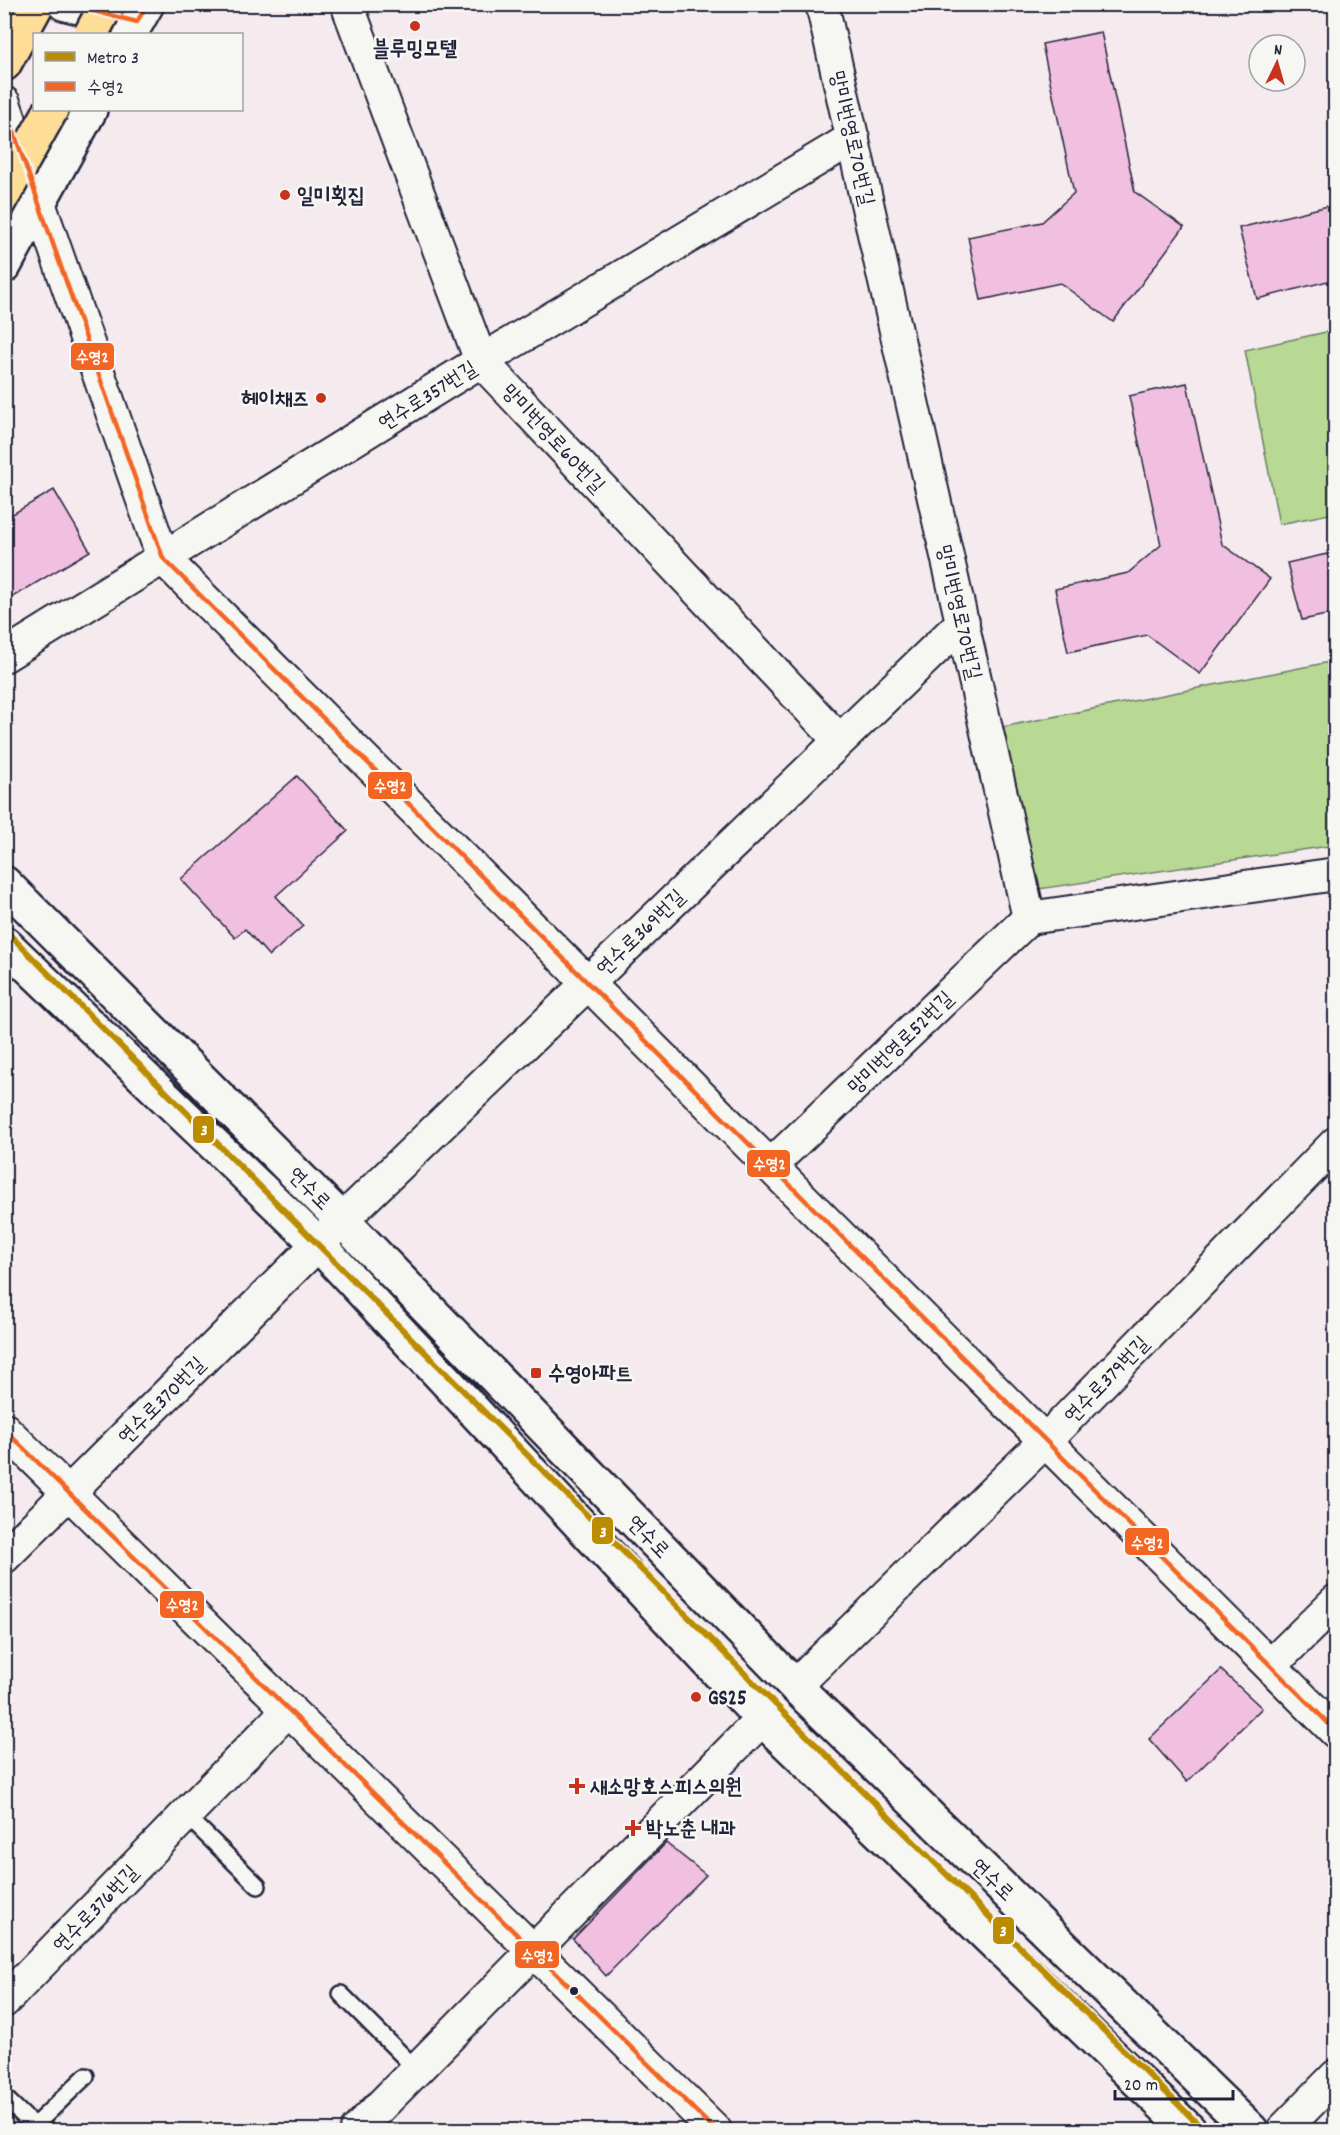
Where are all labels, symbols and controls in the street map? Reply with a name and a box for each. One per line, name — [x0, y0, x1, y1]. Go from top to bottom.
marker: 블루밍모텔 — [408, 19, 422, 33]
legend — [33, 33, 243, 111]
north arrow — [1247, 33, 1307, 93]
place label: 블루밍모텔 — [373, 36, 457, 66]
text: N — [1273, 39, 1283, 62]
text: Metro 3 — [87, 47, 139, 72]
street label: 망미번영로70번길 — [820, 68, 880, 209]
text: 수영2 — [87, 77, 124, 102]
place label: 일미횟집 — [297, 183, 365, 213]
marker: 일미횟집 — [278, 188, 292, 202]
line badge: 수영2 — [70, 342, 115, 371]
text: 수영2 — [76, 347, 108, 370]
street label: 연수로357번길 — [373, 355, 484, 440]
street label: 망미번영로60번길 — [493, 379, 611, 502]
place label: 헤이채즈 — [240, 386, 309, 416]
marker: 헤이채즈 — [314, 391, 328, 405]
street label: 망미번영로70번길 — [927, 542, 987, 683]
line badge: 수영2 — [367, 771, 413, 800]
text: 수영2 — [374, 776, 406, 799]
street label: 연수로369번길 — [591, 884, 693, 984]
street label: 망미번영로52번길 — [842, 986, 962, 1103]
line badge: 3 — [192, 1115, 215, 1144]
text: 3 — [200, 1120, 208, 1143]
line badge: 수영2 — [746, 1149, 791, 1178]
text: 수영2 — [753, 1154, 785, 1177]
street label: 연수로 — [279, 1162, 336, 1219]
street label: 연수로379번길 — [1059, 1330, 1158, 1432]
street label: 연수로370번길 — [112, 1351, 214, 1453]
place label: 수영아파트 — [548, 1361, 633, 1391]
marker: 수영아파트 — [529, 1366, 543, 1380]
street label: 연수로 — [618, 1509, 675, 1567]
line badge: 3 — [591, 1516, 614, 1545]
text: 3 — [599, 1522, 607, 1545]
line badge: 수영2 — [1124, 1527, 1170, 1556]
text: 수영2 — [1131, 1533, 1163, 1556]
line badge: 수영2 — [159, 1590, 205, 1619]
text: 수영2 — [166, 1595, 198, 1618]
place label: GS25 — [708, 1685, 747, 1715]
marker: GS25 — [689, 1690, 703, 1704]
place label: 새소망호스피스의원 — [590, 1774, 742, 1804]
marker: 새소망호스피스의원 — [568, 1777, 586, 1795]
place label: 박노춘 내과 — [646, 1816, 735, 1846]
marker: 박노춘 내과 — [624, 1819, 642, 1837]
street label: 연수로 — [962, 1853, 1020, 1910]
street label: 연수로376번길 — [47, 1859, 147, 1961]
line badge: 3 — [992, 1916, 1015, 1945]
text: 3 — [999, 1921, 1007, 1944]
line badge: 수영2 — [514, 1940, 560, 1969]
text: 수영2 — [521, 1946, 553, 1969]
unlabelled marker — [568, 1985, 580, 1997]
scale bar — [1115, 2063, 1234, 2101]
text: 20 m — [1124, 2074, 1158, 2099]

